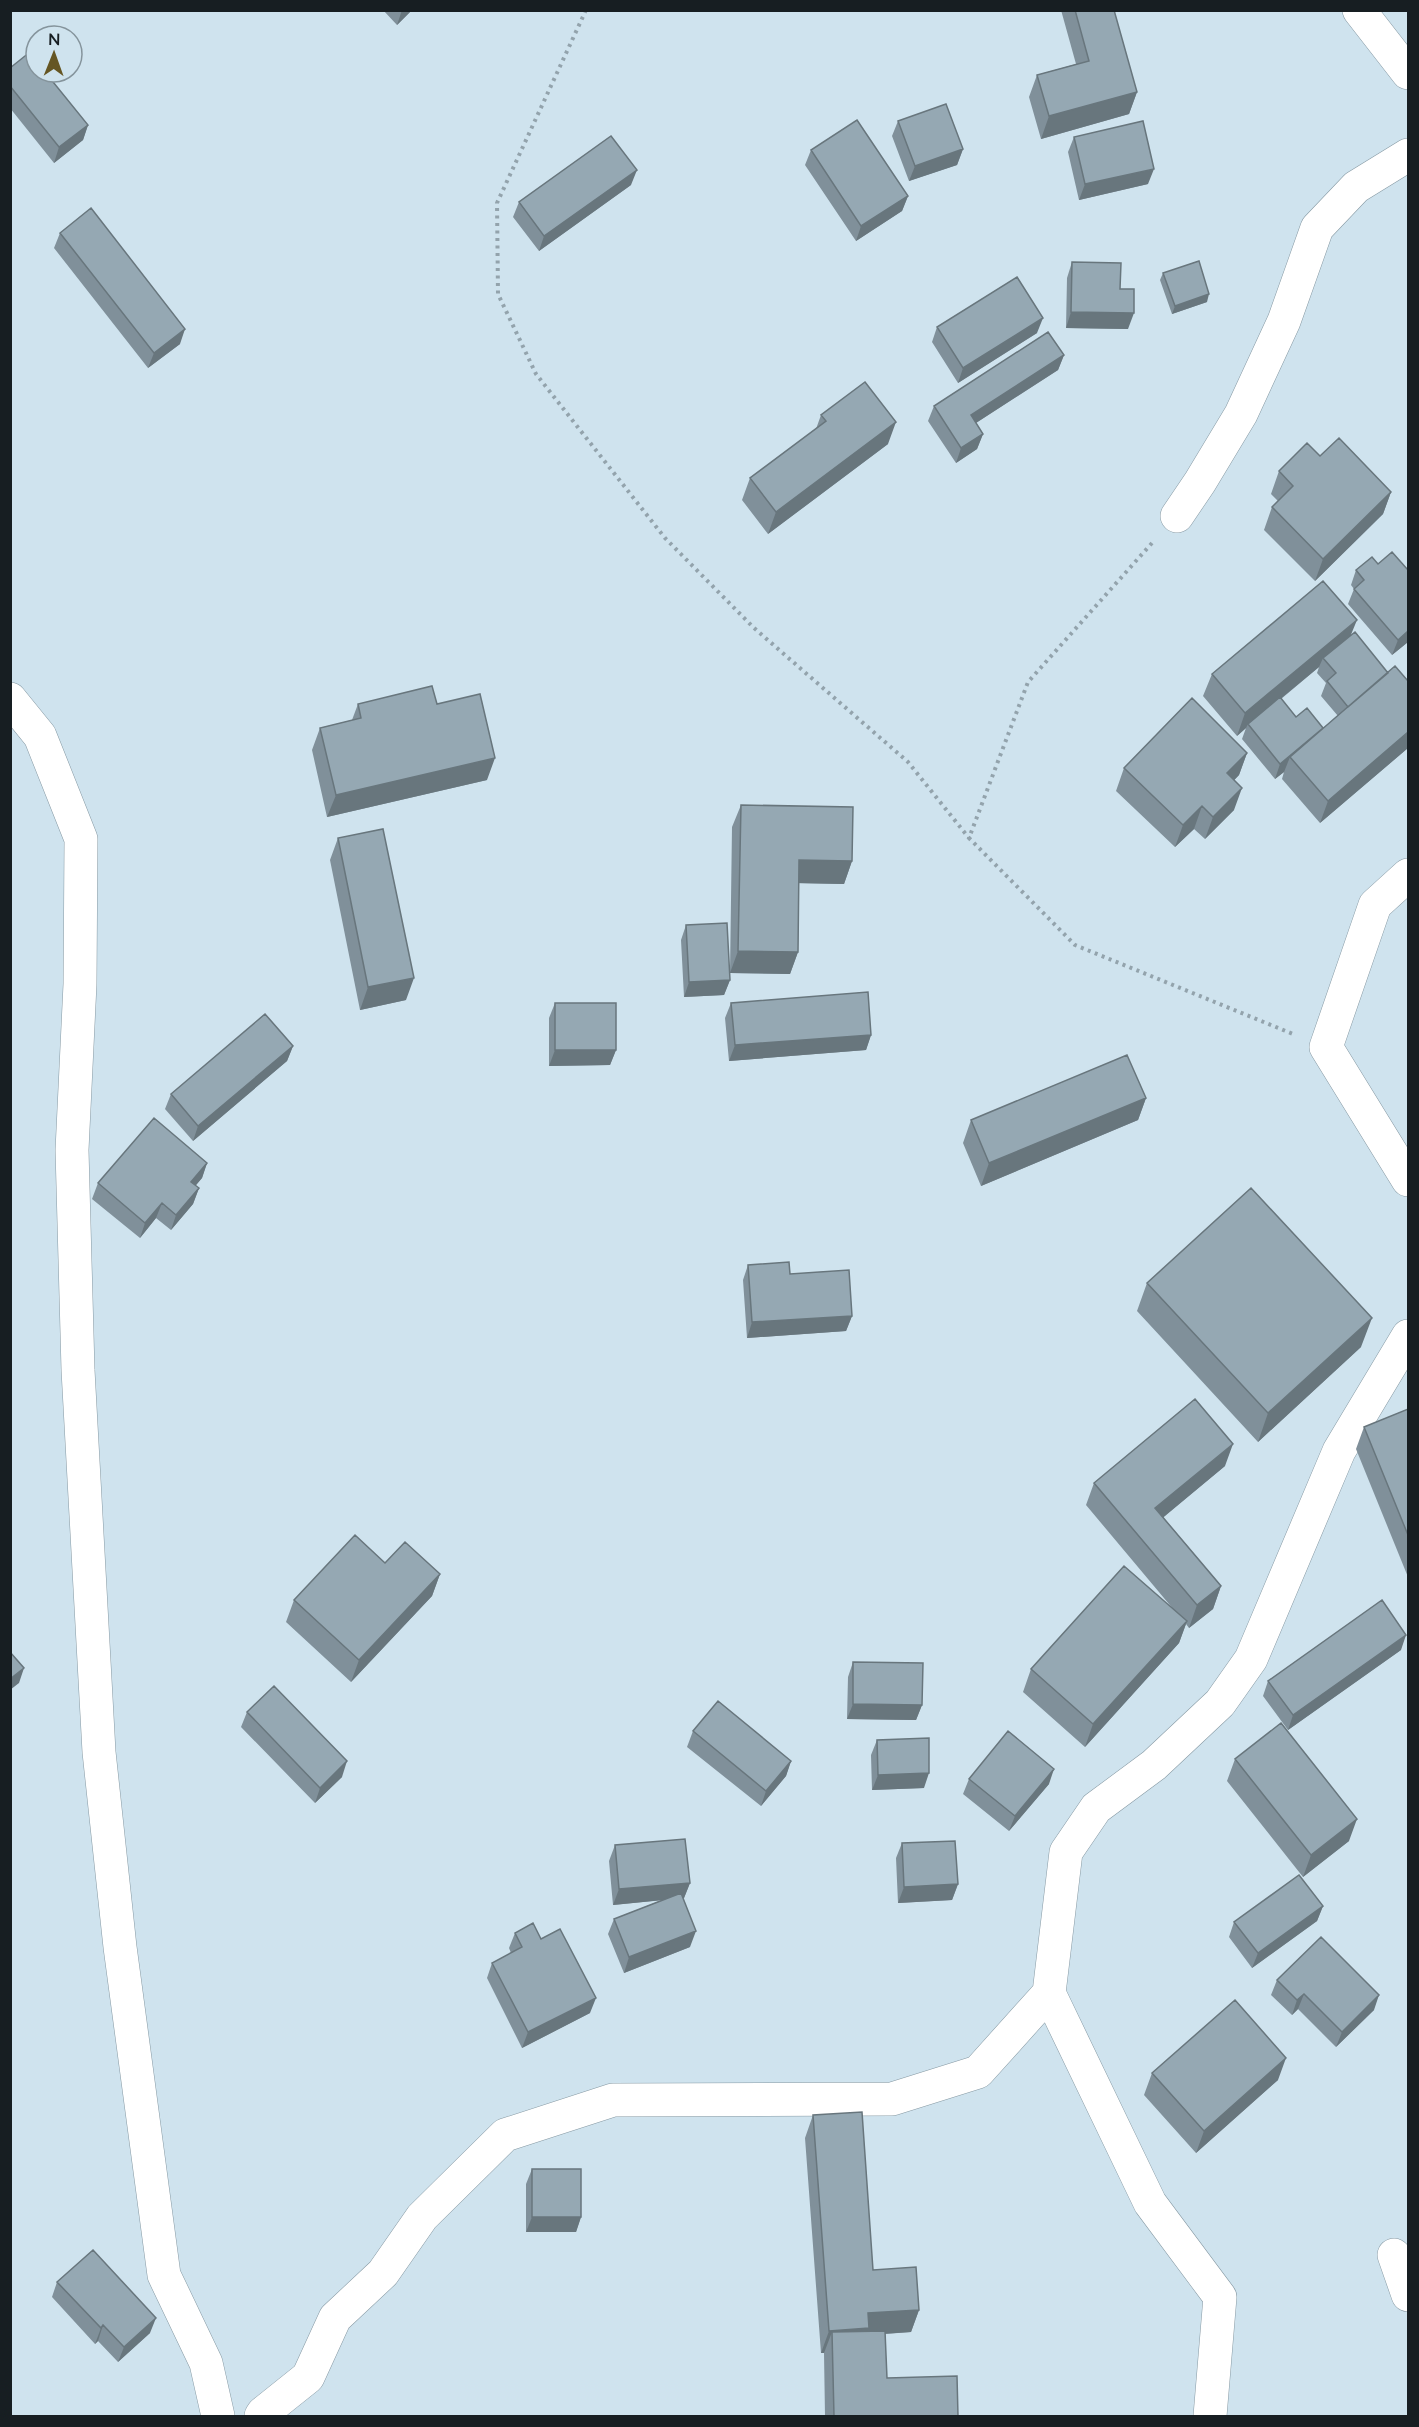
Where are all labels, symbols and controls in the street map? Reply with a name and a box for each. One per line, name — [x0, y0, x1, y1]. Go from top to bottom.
north arrow — [24, 24, 84, 84]
text: N — [48, 29, 61, 48]

